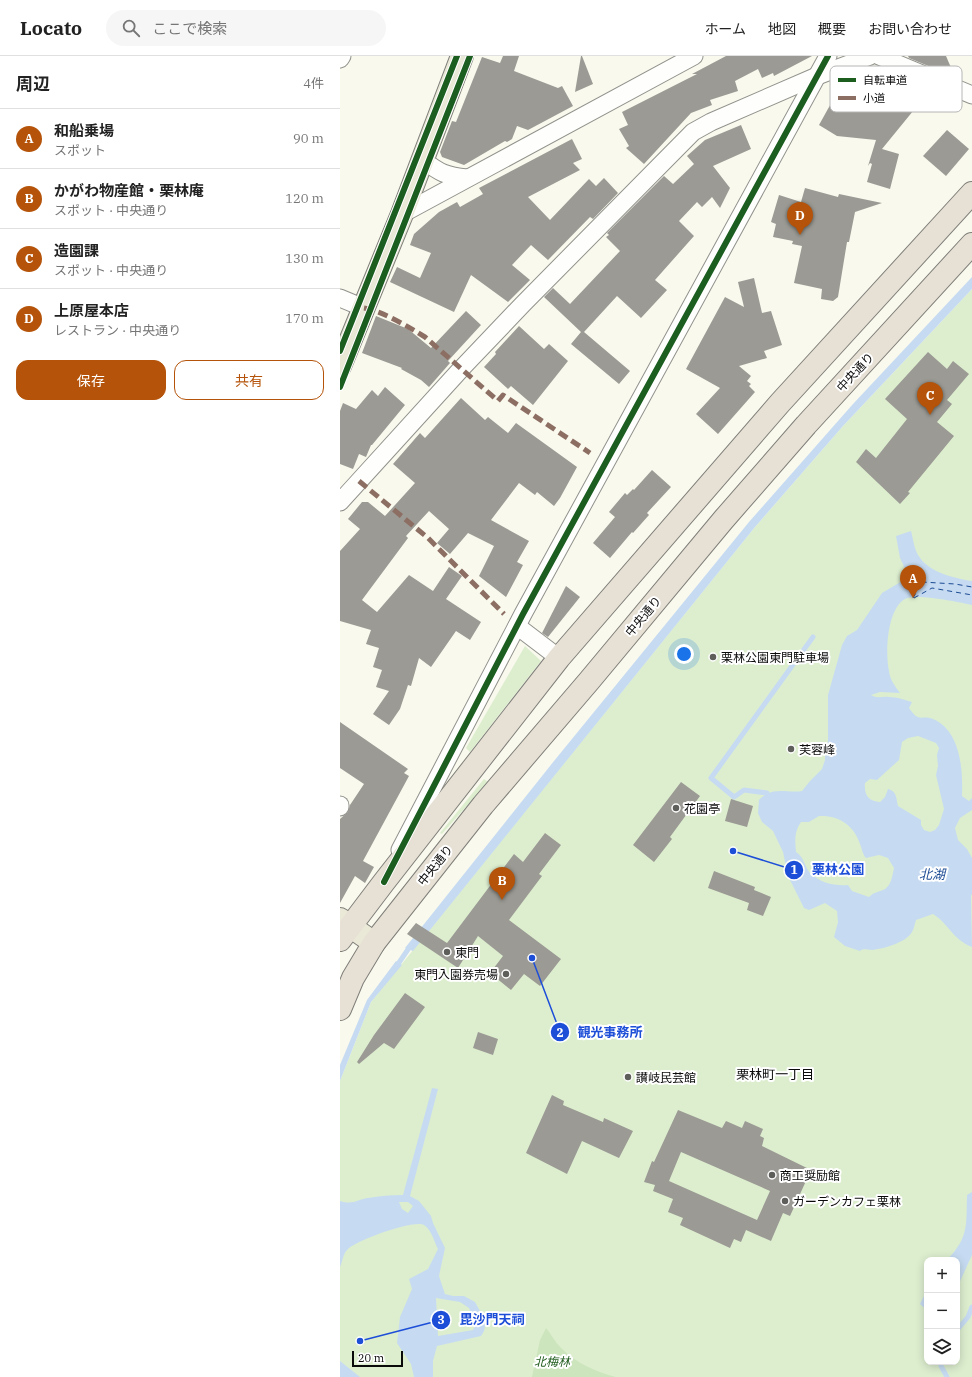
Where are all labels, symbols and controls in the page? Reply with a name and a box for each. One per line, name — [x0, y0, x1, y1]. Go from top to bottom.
search box — [106, 10, 386, 46]
text: Locato — [20, 16, 82, 40]
icon: search — [120, 17, 142, 39]
text: ここで検索 — [152, 19, 227, 38]
text: ホーム — [704, 20, 746, 38]
text: 地図 — [768, 20, 796, 38]
text: 概要 — [818, 20, 846, 38]
text: お問い合わせ — [868, 20, 952, 38]
legend — [830, 66, 962, 112]
text: 周辺 — [16, 73, 50, 95]
text: 自転車道 — [863, 73, 907, 87]
text: 4件 — [303, 75, 324, 92]
text: 小道 — [863, 91, 885, 105]
text: 和船乗場 — [54, 121, 114, 140]
text: A — [24, 130, 34, 147]
text: 90 m — [293, 130, 324, 147]
text: スポット — [54, 142, 106, 159]
text: かがわ物産館・栗林庵 — [54, 181, 204, 200]
text: B — [24, 190, 34, 207]
text: 120 m — [285, 190, 324, 207]
text: スポット · 中央通り — [54, 202, 168, 219]
pin: D — [787, 202, 813, 235]
text: 造園課 — [54, 241, 99, 260]
text: C — [25, 250, 33, 267]
text: 130 m — [285, 250, 324, 267]
text: スポット · 中央通り — [54, 262, 168, 279]
text: 上原屋本店 — [54, 301, 129, 320]
text: D — [24, 310, 34, 327]
text: 170 m — [285, 310, 324, 327]
text: レストラン · 中央通り — [54, 322, 181, 339]
street label: 中央通り — [833, 349, 877, 395]
button: 保存 — [16, 360, 166, 400]
button: 共有 — [174, 360, 324, 400]
pin: C — [917, 382, 943, 415]
pin: A — [900, 565, 926, 598]
street label: 中央通り — [622, 593, 664, 639]
your location — [674, 644, 694, 664]
place label: 栗林公園東門駐車場 — [721, 650, 829, 665]
marker: 栗林公園東門駐車場 — [708, 652, 718, 662]
place label: 芙蓉峰 — [799, 742, 835, 757]
marker: 芙蓉峰 — [786, 744, 796, 754]
place label: 花園亭 — [684, 801, 720, 816]
marker: 花園亭 — [671, 803, 681, 813]
street label: 中央通り — [414, 842, 456, 888]
callout: 栗林公園 — [784, 857, 872, 882]
text: 栗林公園 — [812, 861, 864, 878]
text: 1 — [790, 862, 798, 877]
water label: 北湖 — [919, 866, 947, 883]
pin: B — [489, 867, 515, 900]
place label: 東門 — [455, 945, 479, 960]
marker: 東門 — [442, 947, 452, 957]
place label: 東門入園券売場 — [414, 967, 498, 982]
marker: 東門入園券売場 — [501, 969, 511, 979]
callout: 観光事務所 — [550, 1020, 651, 1045]
text: 観光事務所 — [577, 1024, 643, 1041]
text: 2 — [556, 1025, 564, 1040]
district label: 栗林町一丁目 — [736, 1066, 814, 1083]
place label: 讃岐民芸館 — [636, 1070, 696, 1085]
marker: 讃岐民芸館 — [623, 1072, 633, 1082]
place label: 商工奨励館 — [780, 1168, 840, 1183]
marker: 商工奨励館 — [767, 1170, 777, 1180]
place label: ガーデンカフェ栗林 — [793, 1194, 901, 1209]
marker: ガーデンカフェ栗林 — [780, 1196, 790, 1206]
map controls — [924, 1257, 960, 1365]
button: + — [924, 1257, 960, 1293]
button: − — [924, 1293, 960, 1329]
callout: 毘沙門天祠 — [431, 1307, 532, 1332]
text: 毘沙門天祠 — [459, 1311, 525, 1328]
text: 3 — [437, 1312, 445, 1327]
button: layers — [924, 1329, 960, 1365]
scale bar — [352, 1349, 403, 1368]
text: 20 m — [358, 1351, 384, 1365]
park label: 北梅林 — [534, 1354, 572, 1369]

